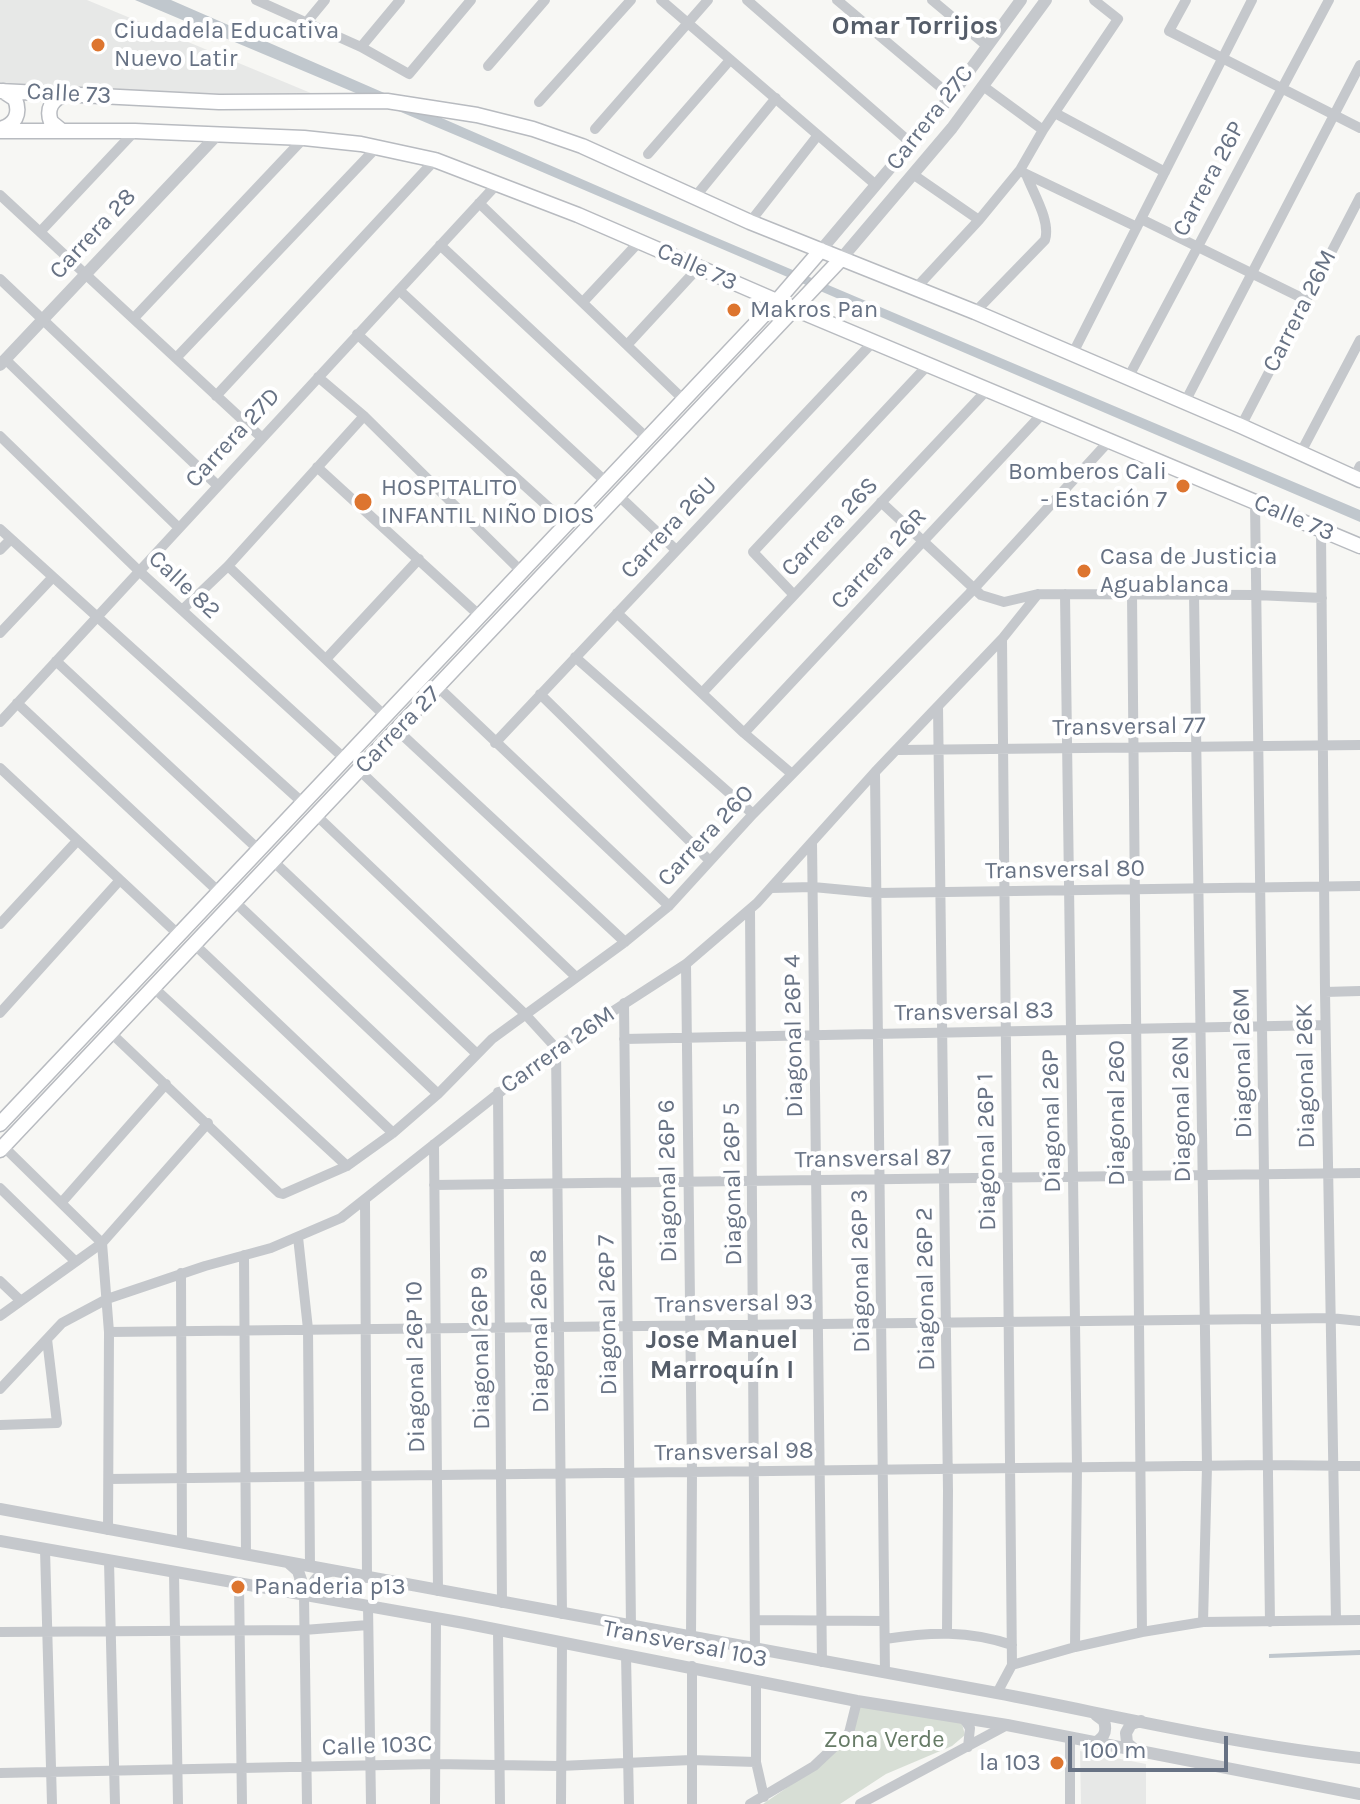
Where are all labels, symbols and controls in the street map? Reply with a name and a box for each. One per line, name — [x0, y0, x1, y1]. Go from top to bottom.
district label: Omar Torrijos — [832, 11, 998, 43]
place label: Ciudadela Educativa Nuevo Latir — [114, 17, 339, 73]
marker: Ciudadela Educativa Nuevo Latir — [89, 36, 107, 54]
street label: Carrera 27C — [880, 60, 980, 176]
street label: Calle 73 — [26, 77, 112, 111]
street label: Carrera 26P — [1167, 117, 1251, 241]
street label: Carrera 28 — [44, 183, 142, 285]
street label: Calle 73 — [652, 237, 742, 297]
street label: Carrera 26M — [1257, 245, 1343, 377]
place label: Makros Pan — [750, 296, 878, 324]
marker: Makros Pan — [725, 301, 743, 319]
street label: Carrera 27D — [179, 382, 287, 494]
place label: Bomberos Cali - Estación 7 — [1008, 458, 1167, 514]
street label: Carrera 26U — [615, 471, 723, 585]
street label: Carrera 26S — [775, 471, 885, 583]
place label: HOSPITALITO INFANTIL NIÑO DIOS — [381, 474, 595, 530]
marker: Bomberos Cali - Estación 7 — [1174, 477, 1192, 495]
street label: Calle 73 — [1249, 488, 1339, 548]
marker: HOSPITALITO INFANTIL NIÑO DIOS — [352, 491, 374, 513]
street label: Carrera 26R — [825, 503, 933, 615]
place label: Casa de Justicia Aguablanca — [1100, 543, 1277, 599]
street label: Calle 82 — [142, 544, 226, 626]
marker: Casa de Justicia Aguablanca — [1075, 562, 1093, 580]
street label: Carrera 27 — [349, 680, 447, 780]
street label: Transversal 77 — [1052, 711, 1206, 743]
street label: Carrera 26O — [652, 779, 760, 893]
street label: Transversal 80 — [985, 854, 1145, 886]
street label: Diagonal 26P 4 — [778, 954, 810, 1118]
street label: Diagonal 26M — [1227, 987, 1259, 1139]
street label: Transversal 83 — [894, 996, 1054, 1028]
street label: Carrera 26M — [495, 1000, 621, 1100]
street label: Diagonal 26K — [1290, 1003, 1322, 1149]
street label: Diagonal 26N — [1166, 1035, 1198, 1183]
street label: Diagonal 26O — [1103, 1040, 1131, 1186]
street label: Diagonal 26P — [1036, 1049, 1068, 1193]
street label: Diagonal 26P 1 — [971, 1073, 1003, 1231]
street label: Diagonal 26P 6 — [652, 1099, 684, 1263]
street label: Diagonal 26P 5 — [717, 1102, 749, 1266]
street label: Transversal 87 — [794, 1143, 952, 1175]
street label: Diagonal 26P 3 — [845, 1189, 877, 1353]
street label: Diagonal 26P 2 — [910, 1207, 942, 1371]
street label: Diagonal 26P 7 — [592, 1234, 624, 1396]
street label: Diagonal 26P 8 — [524, 1249, 556, 1413]
street label: Diagonal 26P 9 — [465, 1266, 497, 1430]
street label: Diagonal 26P 10 — [400, 1281, 432, 1453]
street label: Transversal 93 — [654, 1288, 814, 1320]
district label: Jose Manuel Marroquín I — [646, 1325, 798, 1386]
street label: Transversal 98 — [654, 1436, 814, 1468]
place label: Panaderia p13 — [254, 1573, 406, 1601]
marker: Panaderia p13 — [229, 1578, 247, 1596]
street label: Transversal 103 — [600, 1614, 770, 1674]
scale bar — [1072, 1720, 1232, 1770]
park label: Zona Verde — [824, 1726, 944, 1754]
street label: Calle 103C — [321, 1730, 433, 1762]
text: 100 m — [1082, 1736, 1147, 1764]
place label: la 103 — [979, 1749, 1041, 1777]
marker: la 103 — [1048, 1754, 1066, 1772]

